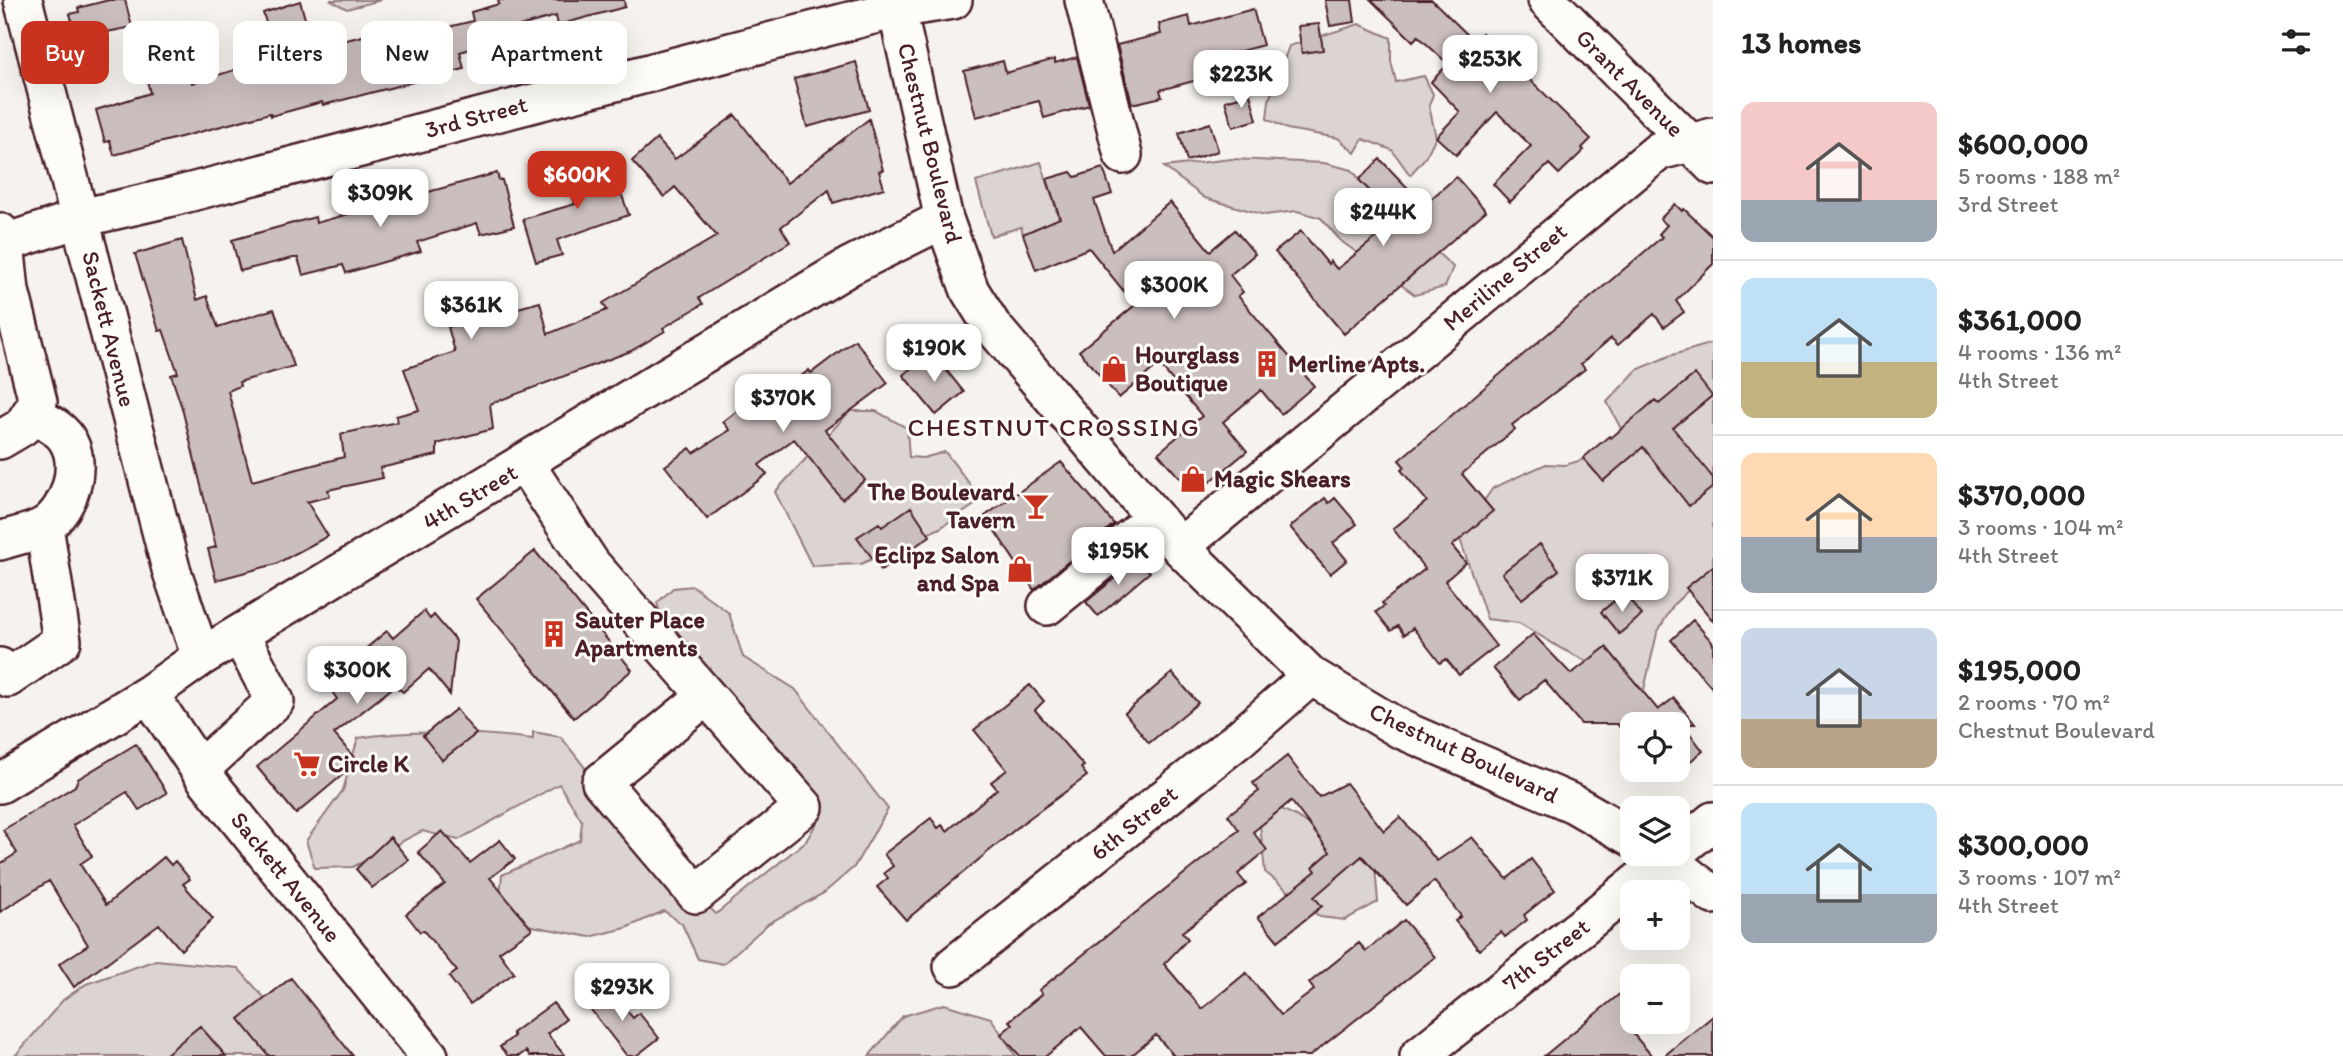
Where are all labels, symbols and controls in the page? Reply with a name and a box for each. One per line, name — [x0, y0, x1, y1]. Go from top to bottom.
chip: Buy — [21, 21, 109, 84]
chip: Rent — [123, 21, 219, 84]
chip: Filters — [233, 21, 347, 84]
chip: New — [361, 21, 453, 84]
chip: Apartment — [467, 21, 627, 84]
street label: Grant Avenue — [1570, 23, 1690, 143]
icon: filters — [2277, 23, 2315, 61]
text: 13 homes — [1741, 24, 1861, 61]
pin: $253K — [1441, 36, 1539, 95]
street label: Chestnut Boulevard — [892, 40, 969, 246]
text: $253K — [1458, 44, 1522, 72]
pin: $223K — [1192, 50, 1290, 110]
text: $223K — [1209, 59, 1273, 87]
street label: 3rd Street — [422, 89, 530, 144]
text: $600,000 — [1958, 125, 2089, 162]
icon: home — [1797, 130, 1881, 214]
pin: $600K — [528, 152, 626, 211]
text: $600K — [544, 160, 610, 188]
text: 5 rooms · 188 m² — [1958, 162, 2120, 190]
pin: $309K — [331, 170, 429, 229]
text: $309K — [347, 178, 413, 206]
pin: $244K — [1334, 188, 1432, 248]
text: 3rd Street — [1958, 190, 2058, 218]
text: $244K — [1350, 197, 1416, 225]
street label: Meriline Street — [1437, 216, 1573, 337]
street label: Sackett Avenue — [76, 248, 143, 410]
pin: $300K — [1125, 262, 1223, 321]
text: $300K — [1140, 270, 1208, 298]
pin: $361K — [422, 282, 520, 341]
text: $361K — [440, 290, 502, 318]
text: $361,000 — [1958, 301, 2082, 338]
icon: home — [1797, 306, 1881, 390]
pin: $190K — [885, 324, 983, 384]
text: $190K — [902, 333, 966, 361]
text: 4 rooms · 136 m² — [1958, 338, 2121, 366]
place label: Hourglass Boutique — [1135, 340, 1240, 398]
building icon: Merline Apts. — [1252, 349, 1282, 379]
place label: Merline Apts. — [1288, 349, 1425, 379]
shop icon: Hourglass Boutique — [1099, 354, 1129, 384]
text: 4th Street — [1958, 366, 2059, 394]
pin: $370K — [734, 374, 832, 434]
text: $370K — [751, 383, 815, 411]
district label: CHESTNUT CROSSING — [907, 411, 1201, 443]
street label: 4th Street — [417, 457, 522, 536]
shop icon: Magic Shears — [1178, 464, 1208, 494]
place label: Magic Shears — [1214, 464, 1351, 494]
text: $370,000 — [1958, 476, 2085, 513]
place label: The Boulevard Tavern — [867, 477, 1015, 534]
icon: home — [1797, 481, 1881, 565]
bar icon: The Boulevard Tavern — [1021, 491, 1051, 521]
text: 3 rooms · 104 m² — [1958, 513, 2123, 541]
pin: $195K — [1069, 528, 1167, 587]
text: $195K — [1087, 536, 1149, 564]
place label: Eclipz Salon and Spa — [874, 540, 999, 598]
text: 4th Street — [1958, 541, 2059, 569]
shop icon: Eclipz Salon and Spa — [1005, 554, 1035, 584]
pin: $371K — [1573, 554, 1671, 614]
text: $371K — [1592, 563, 1652, 591]
place label: Sauter Place Apartments — [574, 605, 705, 663]
building icon: Sauter Place Apartments — [539, 619, 569, 649]
pin: $300K — [308, 646, 406, 706]
text: $195,000 — [1958, 651, 2081, 688]
text: $300K — [323, 655, 391, 683]
icon: home — [1797, 656, 1881, 740]
text: 2 rooms · 70 m² — [1958, 688, 2110, 716]
street label: Chestnut Boulevard — [1365, 696, 1563, 809]
map controls — [1620, 712, 1690, 1034]
button: locate — [1620, 712, 1690, 782]
text: Chestnut Boulevard — [1958, 716, 2155, 744]
supermarket icon: Circle K — [292, 749, 322, 779]
place label: Circle K — [328, 749, 410, 778]
street label: 6th Street — [1084, 779, 1183, 866]
button: layers — [1620, 796, 1690, 866]
street label: Sackett Avenue — [225, 806, 348, 948]
text: $300,000 — [1958, 826, 2089, 863]
icon: home — [1797, 831, 1881, 915]
text: 3 rooms · 107 m² — [1958, 863, 2121, 891]
button: + — [1620, 880, 1690, 950]
text: 4th Street — [1958, 891, 2059, 919]
street label: 7th Street — [1496, 912, 1595, 998]
pin: $293K — [573, 964, 671, 1023]
button: − — [1620, 964, 1690, 1034]
text: $293K — [590, 972, 654, 1000]

